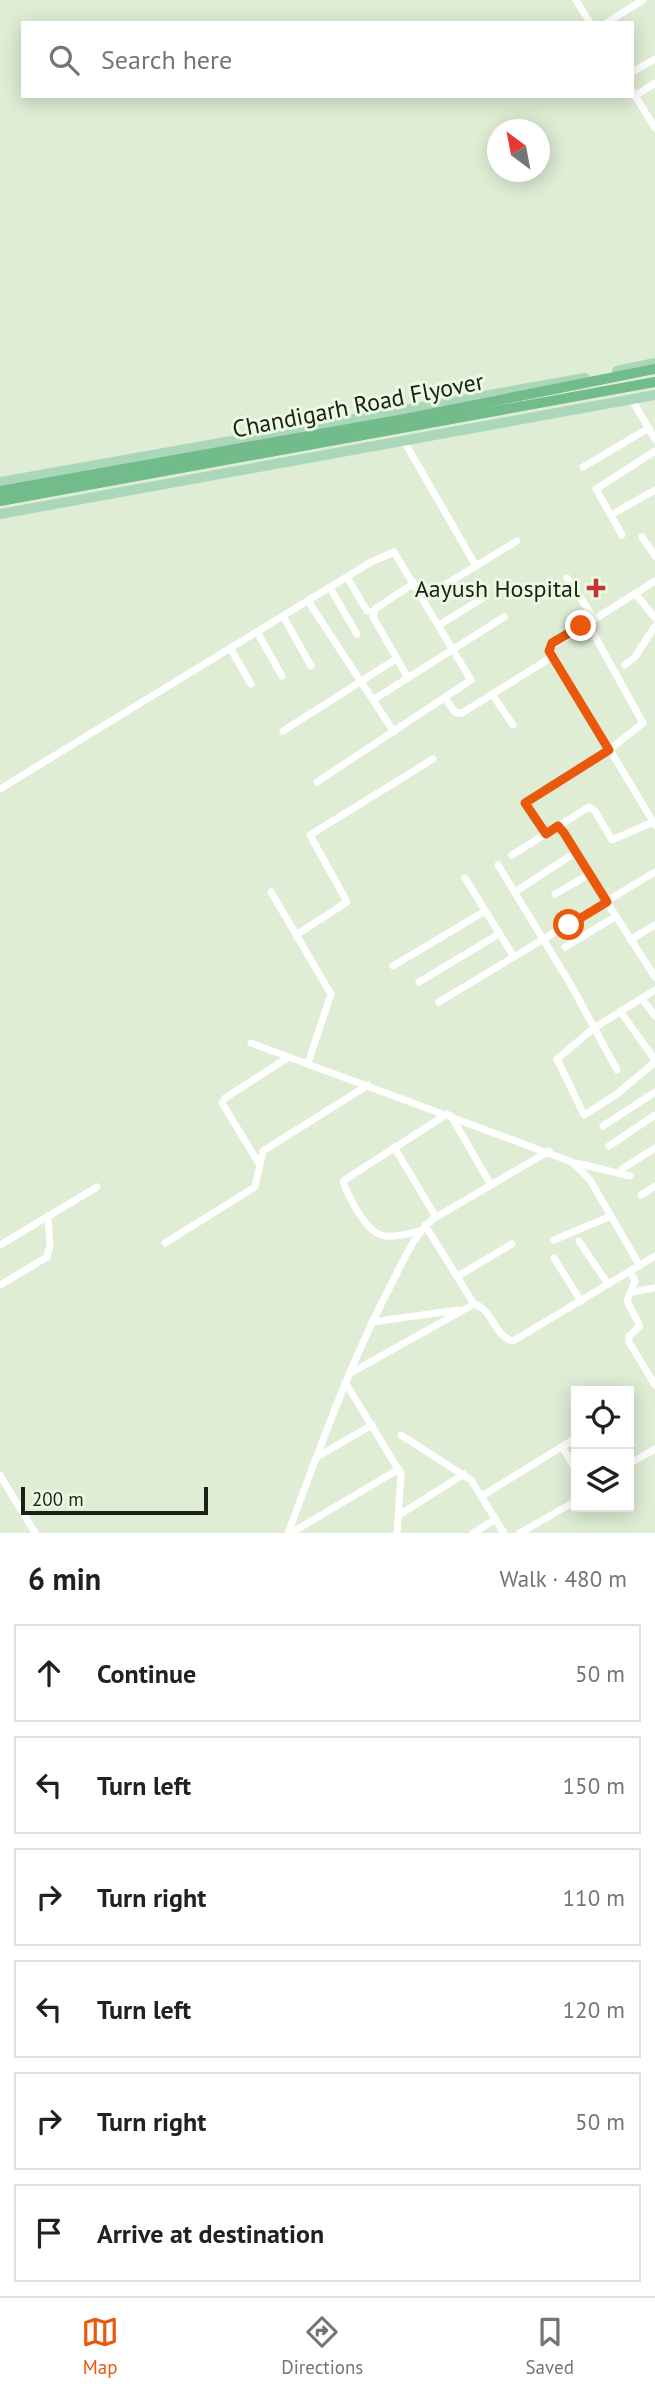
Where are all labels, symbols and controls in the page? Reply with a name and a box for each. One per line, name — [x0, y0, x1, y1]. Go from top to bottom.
search box — [21, 21, 634, 98]
icon: search — [45, 41, 83, 79]
text: Search here — [101, 43, 232, 76]
north arrow — [487, 119, 550, 182]
street label: Chandigarh Road Flyover — [230, 365, 486, 445]
place label: Aayush Hospital — [415, 573, 580, 604]
marker: Aayush Hospital — [586, 578, 606, 598]
route end — [565, 610, 596, 641]
route start — [553, 909, 584, 940]
map controls — [571, 1386, 634, 1512]
button: locate — [571, 1386, 634, 1449]
button: layers — [571, 1449, 634, 1512]
scale bar — [21, 1484, 208, 1516]
text: 200 m — [32, 1487, 84, 1511]
text: 6 min — [28, 1559, 101, 1598]
text: Walk · 480 m — [500, 1564, 627, 1593]
icon: ahead — [30, 1654, 68, 1692]
text: Continue — [97, 1657, 196, 1690]
text: 50 m — [575, 1659, 625, 1688]
icon: left — [30, 1766, 68, 1804]
text: Turn left — [97, 1769, 191, 1802]
text: 150 m — [563, 1771, 625, 1800]
icon: right — [30, 1878, 68, 1916]
text: Turn right — [97, 1881, 206, 1914]
text: 110 m — [563, 1883, 625, 1912]
icon: left — [30, 1990, 68, 2028]
text: Turn left — [97, 1993, 191, 2026]
text: 120 m — [563, 1995, 625, 2024]
icon: right — [30, 2102, 68, 2140]
text: Turn right — [97, 2105, 206, 2138]
text: 50 m — [575, 2107, 625, 2136]
icon: arrive — [30, 2214, 68, 2252]
text: Arrive at destination — [97, 2217, 324, 2250]
tab: Map — [81, 2313, 119, 2379]
tab: Directions — [281, 2313, 363, 2379]
tab: Saved — [526, 2313, 574, 2379]

